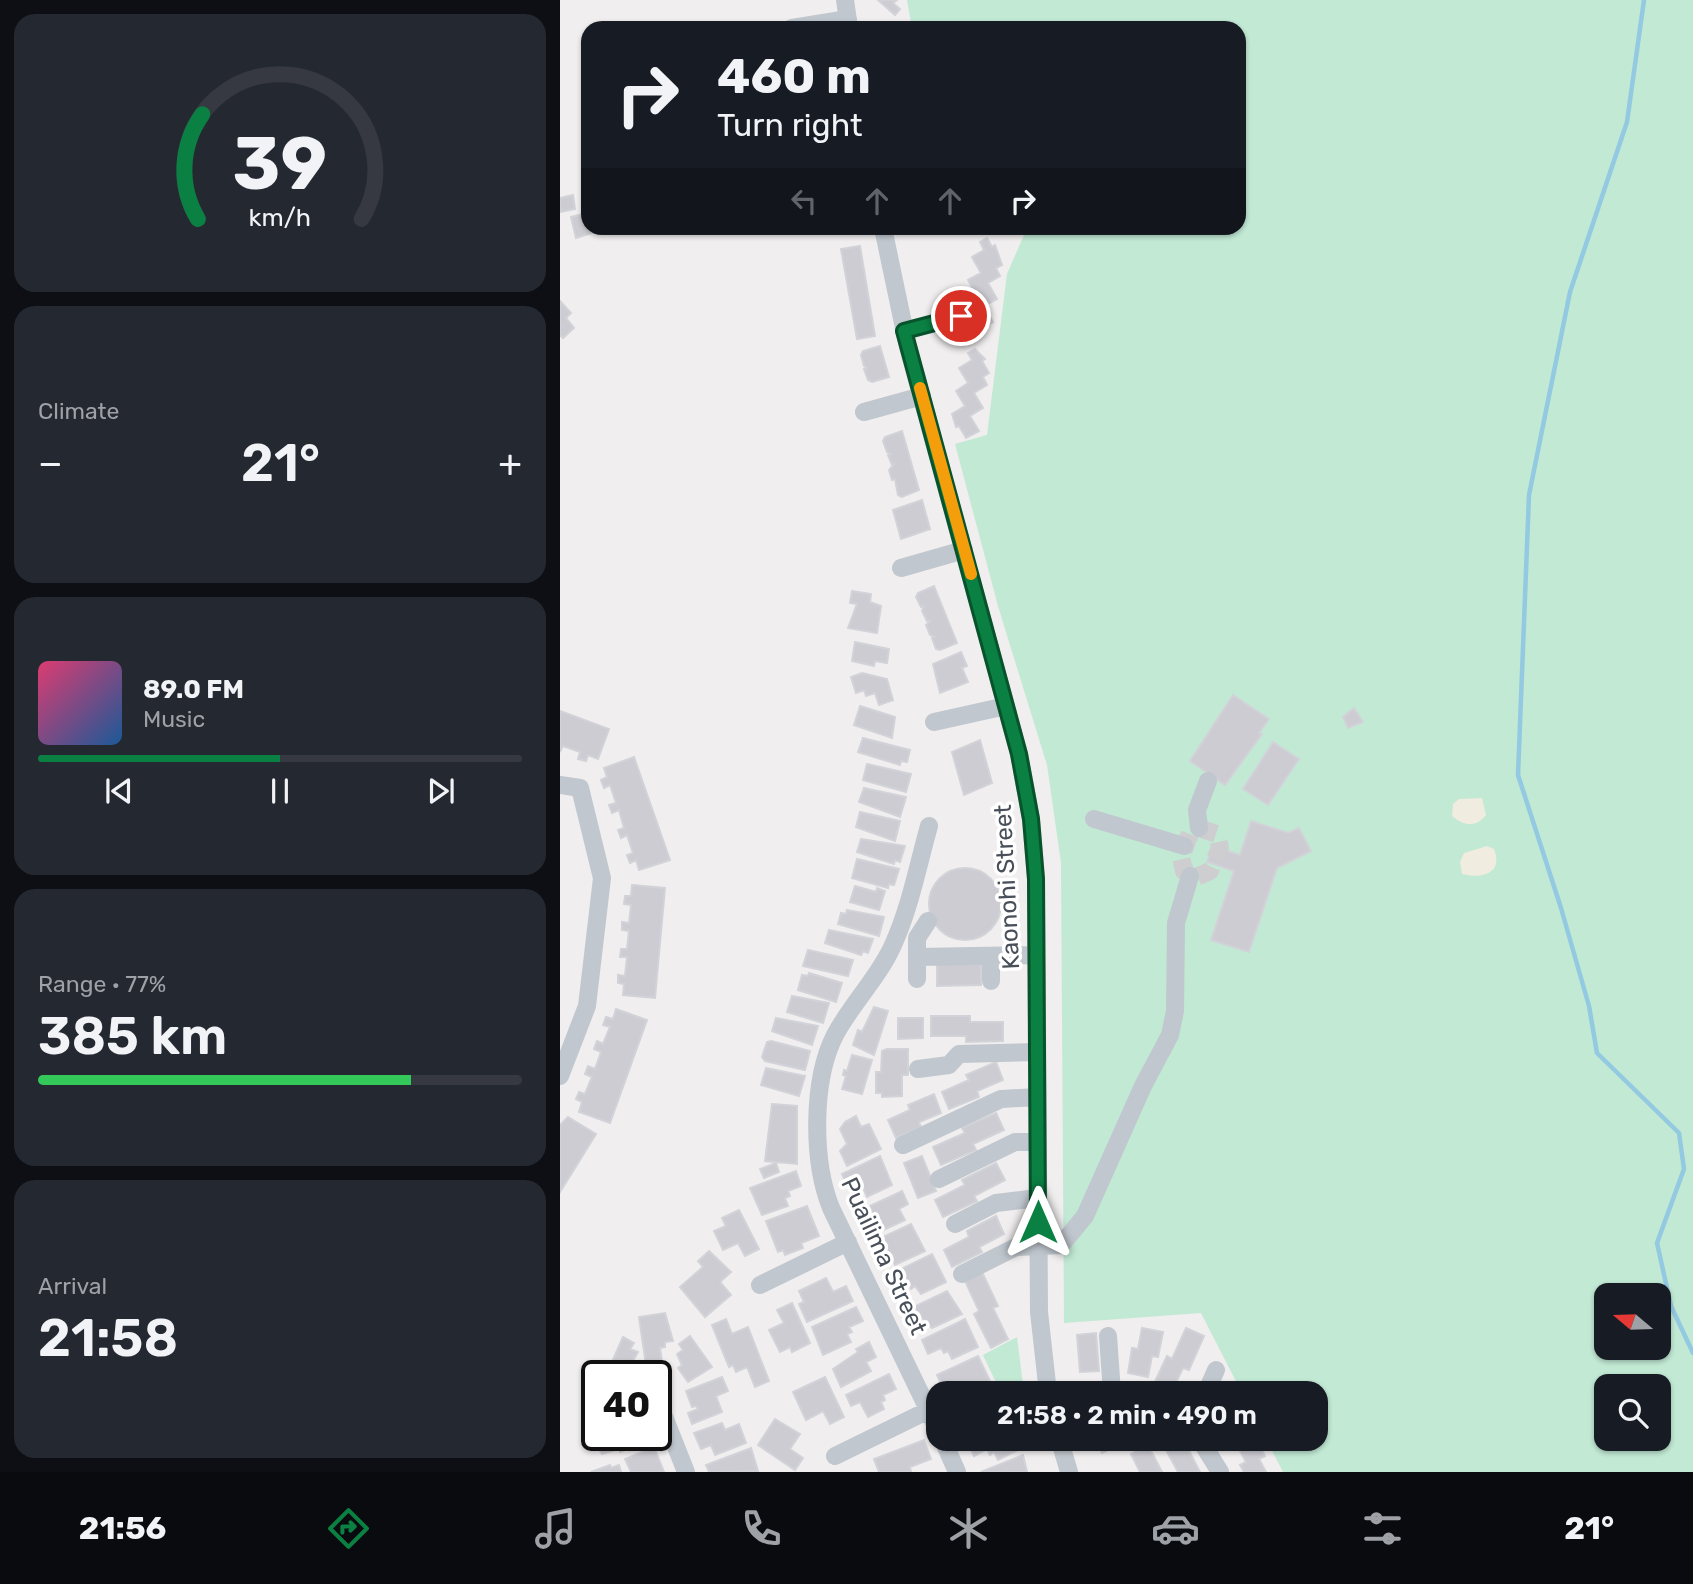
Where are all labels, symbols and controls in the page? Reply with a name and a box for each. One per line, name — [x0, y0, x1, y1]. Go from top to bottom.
text: 460 m — [717, 47, 871, 105]
icon: right — [602, 49, 693, 140]
text: Turn right — [717, 106, 862, 144]
text: 39 — [233, 121, 327, 207]
icon: left — [785, 182, 823, 220]
icon: ahead — [858, 182, 896, 220]
icon: ahead — [931, 182, 969, 220]
icon: right — [1004, 182, 1042, 220]
text: km/h — [249, 203, 311, 232]
pin — [931, 286, 991, 346]
icon: arrive — [942, 297, 980, 335]
text: Climate — [38, 397, 119, 425]
text: 21° — [241, 432, 320, 494]
text: − — [38, 440, 63, 486]
text: + — [498, 440, 522, 486]
text: 89.0 FM — [143, 674, 244, 705]
text: Music — [143, 705, 205, 733]
icon: previous — [100, 772, 138, 810]
icon: pause — [261, 772, 299, 810]
icon: next — [422, 772, 460, 810]
street label: Kaonohi Street — [989, 804, 1025, 970]
text: Range · 77% — [38, 970, 166, 998]
text: 385 km — [38, 1005, 227, 1067]
street label: Puailima Street — [835, 1173, 933, 1339]
position arrow — [1001, 1185, 1075, 1259]
text: Arrival — [38, 1272, 107, 1300]
north arrow — [1594, 1283, 1671, 1360]
map controls — [1594, 1283, 1671, 1451]
text: 21:58 — [38, 1307, 178, 1369]
speed limit sign: 40 — [581, 1360, 672, 1451]
button: search — [1594, 1374, 1671, 1451]
text: 21:58 · 2 min · 490 m — [997, 1400, 1257, 1431]
icon: directions — [324, 1504, 373, 1553]
icon: music — [531, 1504, 580, 1553]
icon: phone — [737, 1504, 786, 1553]
icon: climate — [944, 1504, 993, 1553]
icon: car — [1151, 1504, 1200, 1553]
icon: filters — [1358, 1504, 1407, 1553]
text: 21:56 — [79, 1509, 166, 1547]
text: 21° — [1564, 1509, 1614, 1547]

